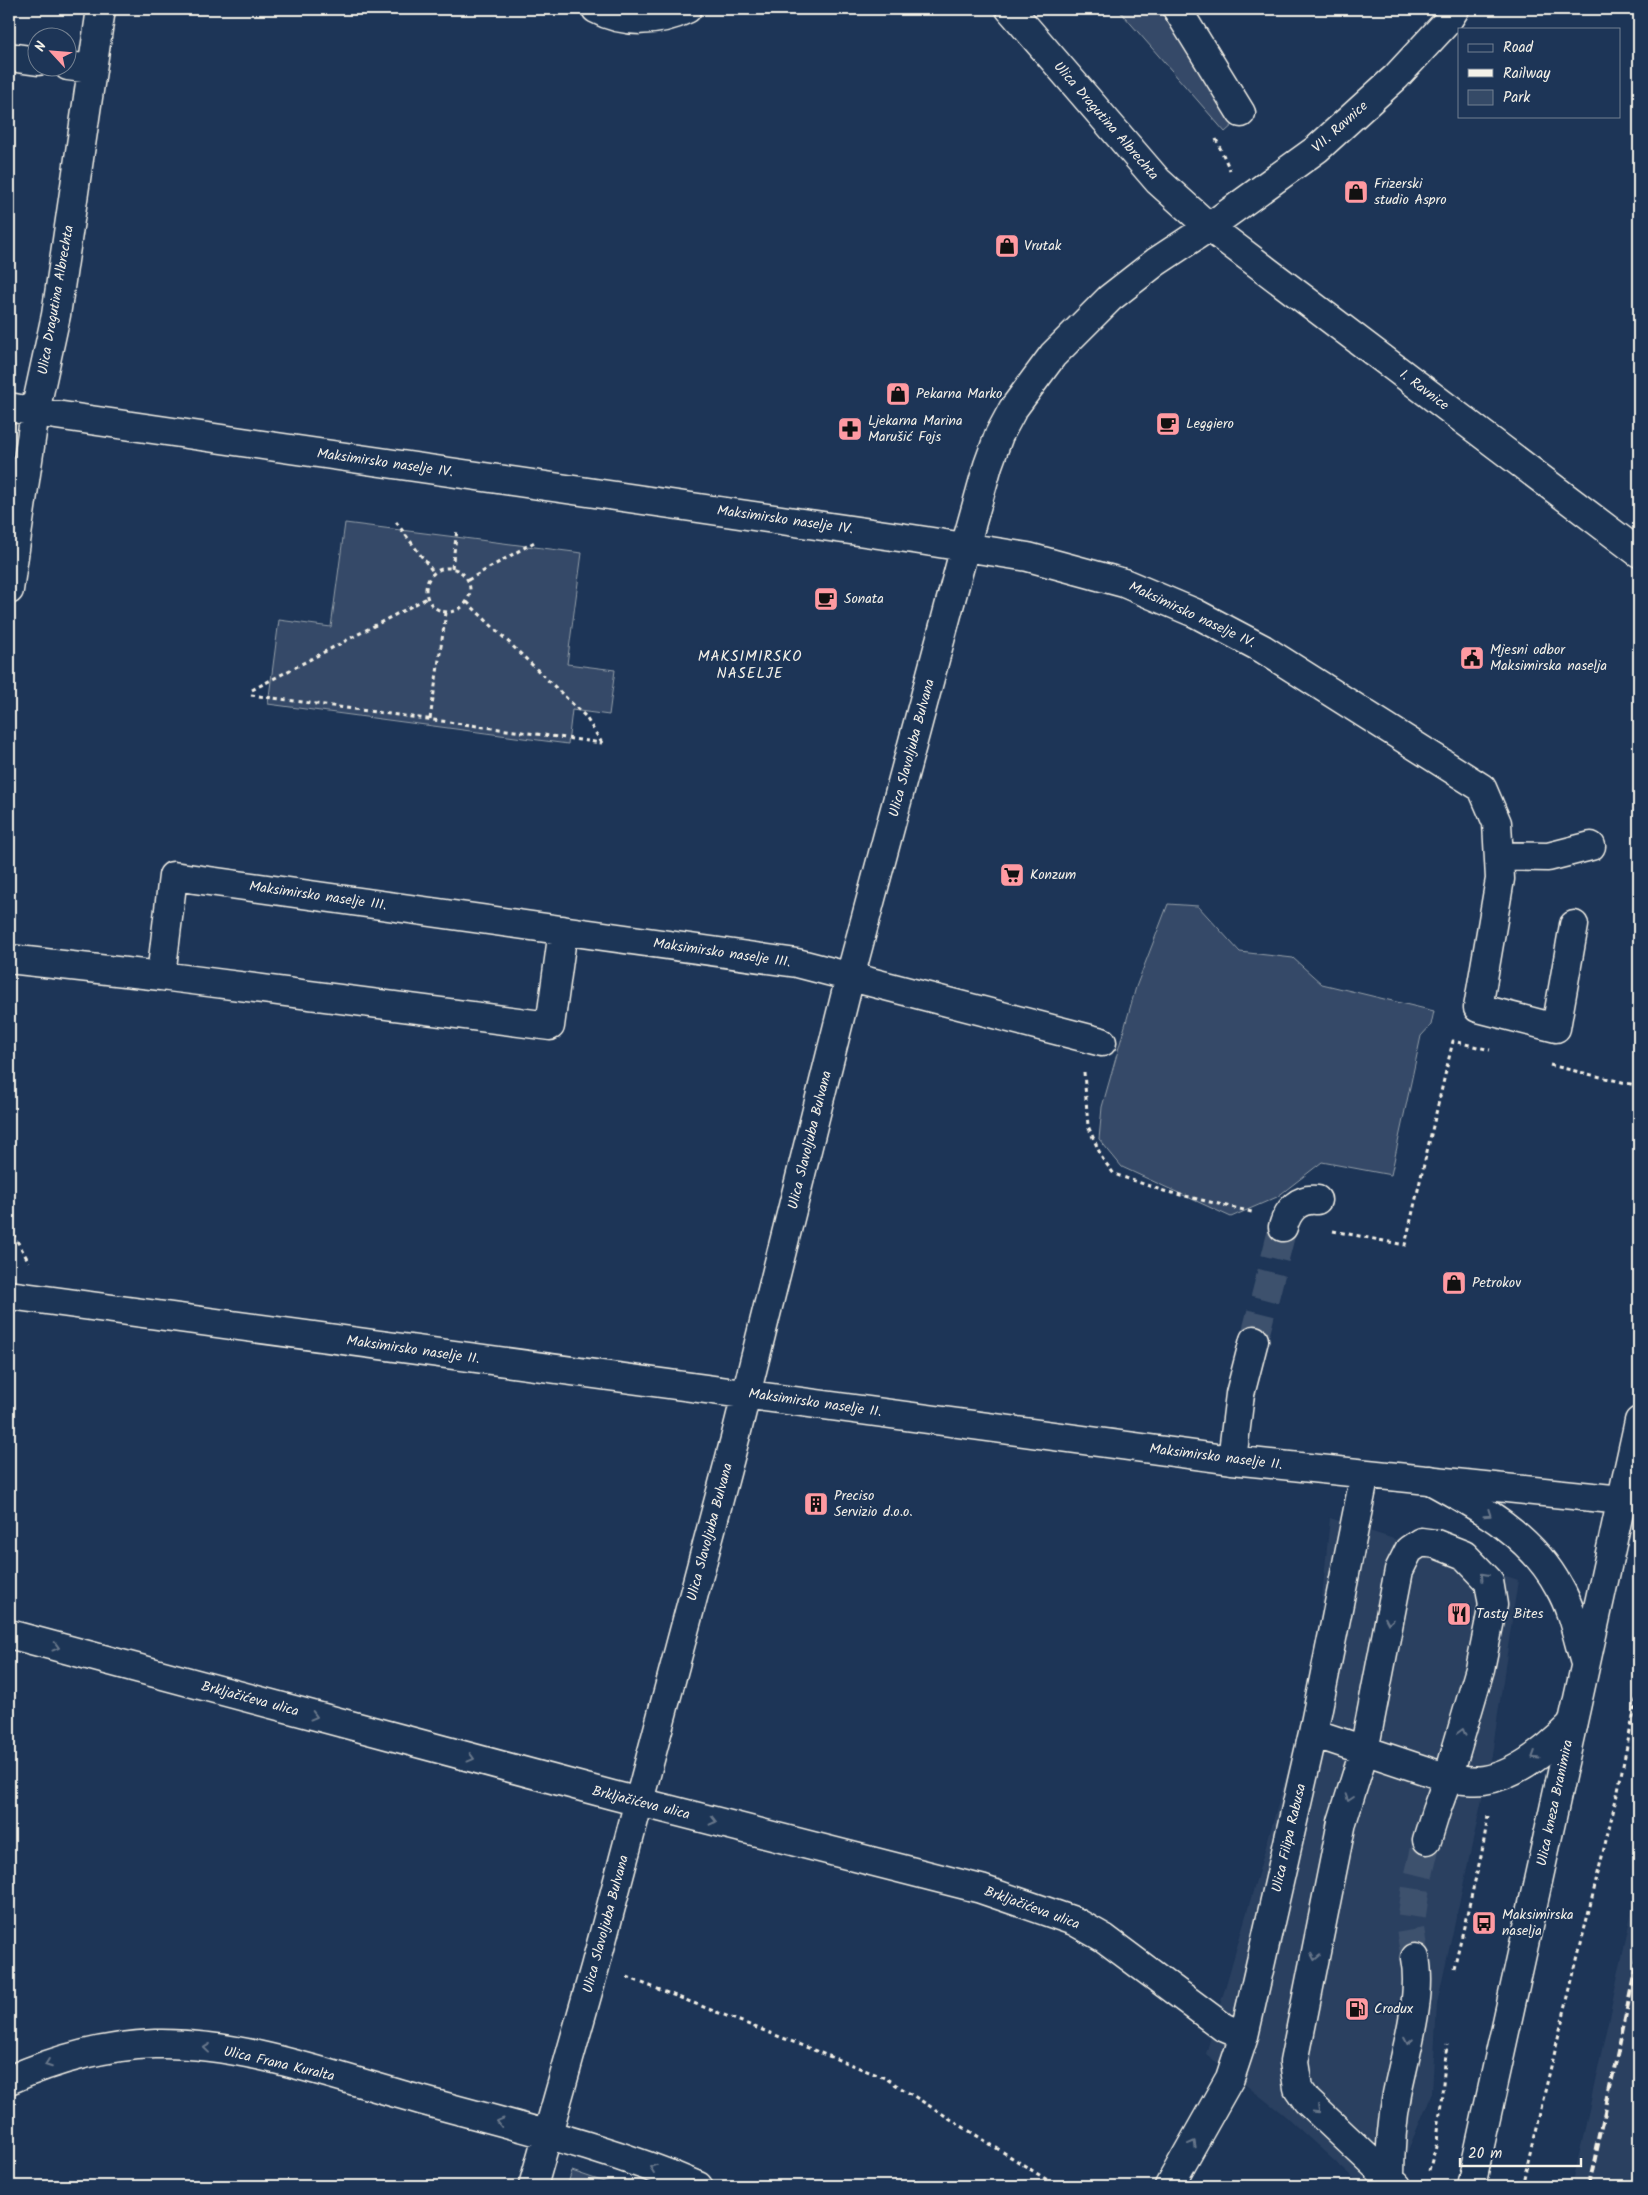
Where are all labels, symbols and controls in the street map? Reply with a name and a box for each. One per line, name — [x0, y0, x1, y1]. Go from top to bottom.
north arrow — [28, 28, 78, 78]
legend — [1458, 28, 1620, 118]
text: Road — [1503, 36, 1534, 60]
text: N — [29, 38, 53, 56]
street label: Ulica Dragutina Albrechta — [1048, 57, 1164, 185]
text: Railway — [1503, 62, 1551, 86]
text: Park — [1503, 86, 1531, 110]
street label: VII. Ravnice — [1307, 95, 1374, 158]
place label: Frizerski studio Aspro — [1374, 173, 1447, 211]
shop icon: Frizerski studio Aspro — [1343, 179, 1369, 205]
street label: Ulica Dragutina Albrechta — [32, 223, 80, 377]
shop icon: Vrutak — [994, 233, 1020, 259]
place label: Vrutak — [1024, 235, 1062, 257]
street label: I. Ravnice — [1395, 364, 1454, 416]
shop icon: Pekarna Marko — [885, 381, 911, 407]
place label: Pekarna Marko — [916, 383, 1002, 405]
place label: Ljekarna Marina Marušić Fojs — [868, 410, 963, 448]
cafe icon: Leggiero — [1155, 411, 1181, 437]
place label: Leggiero — [1186, 413, 1234, 435]
pharmacy icon: Ljekarna Marina Marušić Fojs — [837, 416, 863, 442]
street label: Maksimirsko naselje IV. — [315, 443, 455, 483]
street label: Maksimirsko naselje IV. — [715, 500, 855, 540]
street label: Maksimirsko naselje IV. — [1125, 576, 1259, 654]
cafe icon: Sonata — [813, 586, 839, 612]
place label: Sonata — [844, 588, 884, 610]
place label: Mjesni odbor Maksimirska naselja — [1490, 639, 1607, 677]
district label: MAKSIMIRSKO NASELJE — [698, 645, 802, 686]
public building icon: Mjesni odbor Maksimirska naselja — [1459, 645, 1485, 671]
street label: Ulica Slavoljuba Bulvana — [883, 677, 941, 819]
supermarket icon: Konzum — [999, 862, 1025, 888]
place label: Konzum — [1030, 864, 1076, 886]
street label: Maksimirsko naselje III. — [248, 875, 388, 917]
street label: Maksimirsko naselje III. — [652, 932, 792, 974]
street label: Ulica Slavoljuba Bulvana — [782, 1068, 838, 1212]
shop icon: Petrokov — [1441, 1270, 1467, 1296]
place label: Petrokov — [1472, 1272, 1521, 1294]
street label: Maksimirsko naselje II. — [345, 1330, 481, 1370]
street label: Maksimirsko naselje II. — [747, 1383, 883, 1423]
street label: Maksimirsko naselje II. — [1148, 1438, 1284, 1476]
street label: Ulica Slavoljuba Bulvana — [681, 1461, 739, 1603]
place label: Preciso Servizio d.o.o. — [834, 1485, 913, 1523]
building icon: Preciso Servizio d.o.o. — [803, 1491, 829, 1517]
one-way arrow — [1482, 1508, 1491, 1517]
one-way arrow — [1481, 1572, 1490, 1581]
restaurant icon: Tasty Bites — [1446, 1601, 1472, 1627]
place label: Tasty Bites — [1476, 1603, 1544, 1625]
one-way arrow — [1385, 1617, 1395, 1625]
one-way arrow — [51, 1641, 60, 1652]
street label: Brkljačićeva ulica — [199, 1675, 301, 1723]
one-way arrow — [310, 1710, 319, 1721]
one-way arrow — [1456, 1727, 1467, 1736]
street label: Ulica kneza Branimira — [1531, 1738, 1579, 1868]
one-way arrow — [1532, 1750, 1541, 1760]
one-way arrow — [467, 1752, 476, 1763]
street label: Brkljačićeva ulica — [590, 1780, 692, 1826]
street label: Ulica Filipa Rabusa — [1266, 1781, 1312, 1895]
one-way arrow — [1345, 1793, 1355, 1802]
one-way arrow — [709, 1815, 718, 1826]
street label: Ulica Slavoljuba Bulvana — [577, 1853, 635, 1995]
street label: Brkljačićeva ulica — [981, 1881, 1083, 1935]
place label: Maksimirska naselja — [1502, 1904, 1574, 1942]
bus stop icon: Maksimirska naselja — [1471, 1910, 1497, 1936]
one-way arrow — [1311, 1952, 1321, 1961]
fuel station icon: Crodux — [1344, 1996, 1370, 2022]
place label: Crodux — [1374, 1998, 1414, 2020]
one-way arrow — [1403, 2036, 1413, 2045]
street label: Ulica Frana Kuralta — [221, 2041, 337, 2087]
one-way arrow — [203, 2043, 211, 2054]
one-way arrow — [44, 2058, 52, 2068]
one-way arrow — [1311, 2104, 1320, 2113]
one-way arrow — [497, 2118, 505, 2128]
scale bar — [1460, 2135, 1582, 2167]
one-way arrow — [1187, 2140, 1197, 2149]
text: 20 m — [1468, 2142, 1502, 2166]
one-way arrow — [649, 2163, 658, 2173]

